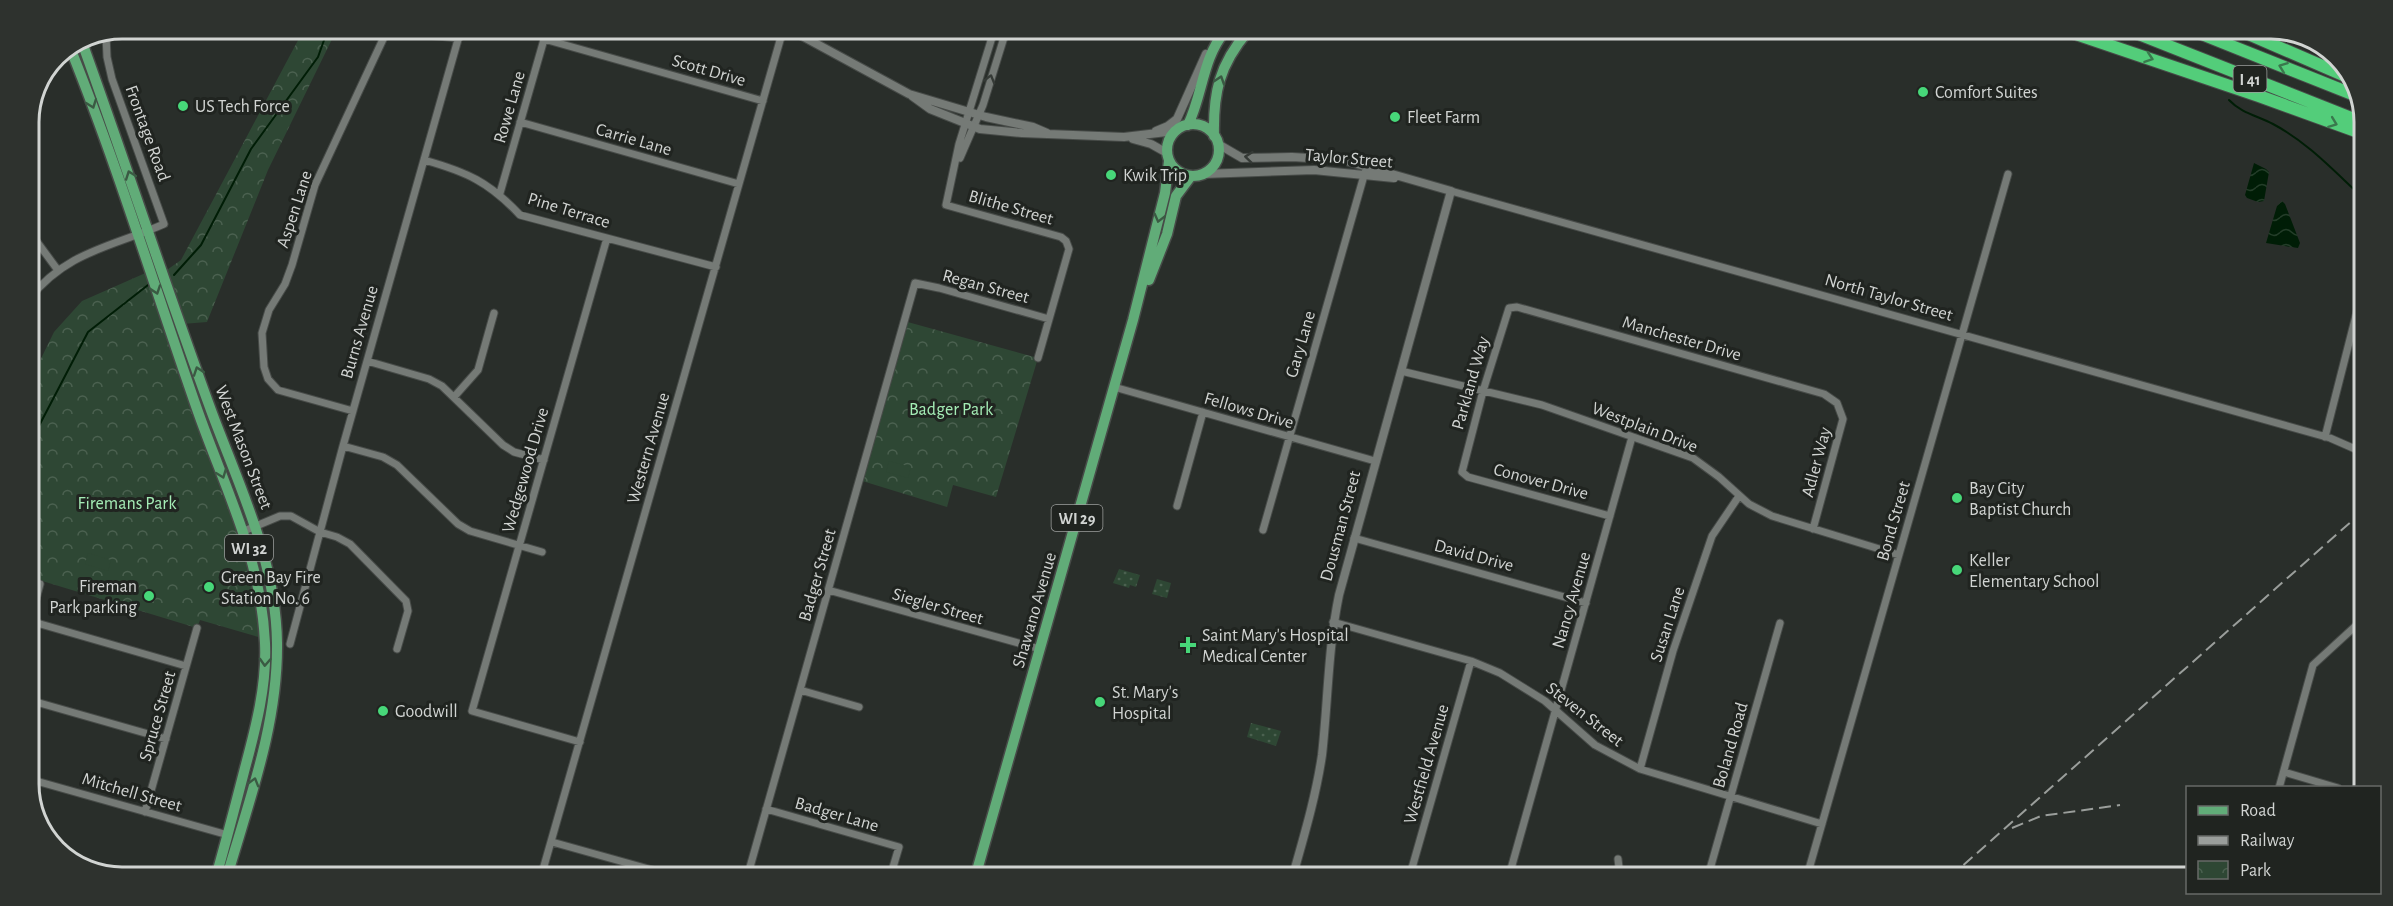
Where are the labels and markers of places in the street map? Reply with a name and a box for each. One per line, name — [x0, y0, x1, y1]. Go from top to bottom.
place label: Comfort Suites — [1935, 84, 2038, 102]
marker: Comfort Suites — [1916, 85, 1930, 99]
place label: US Tech Force — [195, 98, 290, 116]
marker: US Tech Force — [176, 99, 190, 113]
place label: Fleet Farm — [1407, 109, 1480, 127]
marker: Fleet Farm — [1388, 110, 1402, 124]
place label: Kwik Trip — [1123, 167, 1187, 185]
marker: Kwik Trip — [1104, 168, 1118, 182]
place label: Bay City Baptist Church — [1969, 480, 2071, 519]
marker: Bay City Baptist Church — [1950, 491, 1964, 505]
place label: Keller Elementary School — [1969, 552, 2100, 591]
marker: Keller Elementary School — [1950, 563, 1964, 577]
place label: Green Bay Fire Station No. 6 — [221, 569, 321, 608]
place label: Fireman Park parking — [49, 578, 137, 617]
marker: Green Bay Fire Station No. 6 — [202, 580, 216, 594]
marker: Fireman Park parking — [142, 589, 156, 603]
place label: Saint Mary's Hospital Medical Center — [1202, 627, 1349, 666]
marker: Saint Mary's Hospital Medical Center — [1179, 636, 1197, 654]
place label: St. Mary's Hospital — [1112, 684, 1178, 723]
marker: St. Mary's Hospital — [1093, 695, 1107, 709]
place label: Goodwill — [395, 703, 458, 721]
marker: Goodwill — [376, 704, 390, 718]

